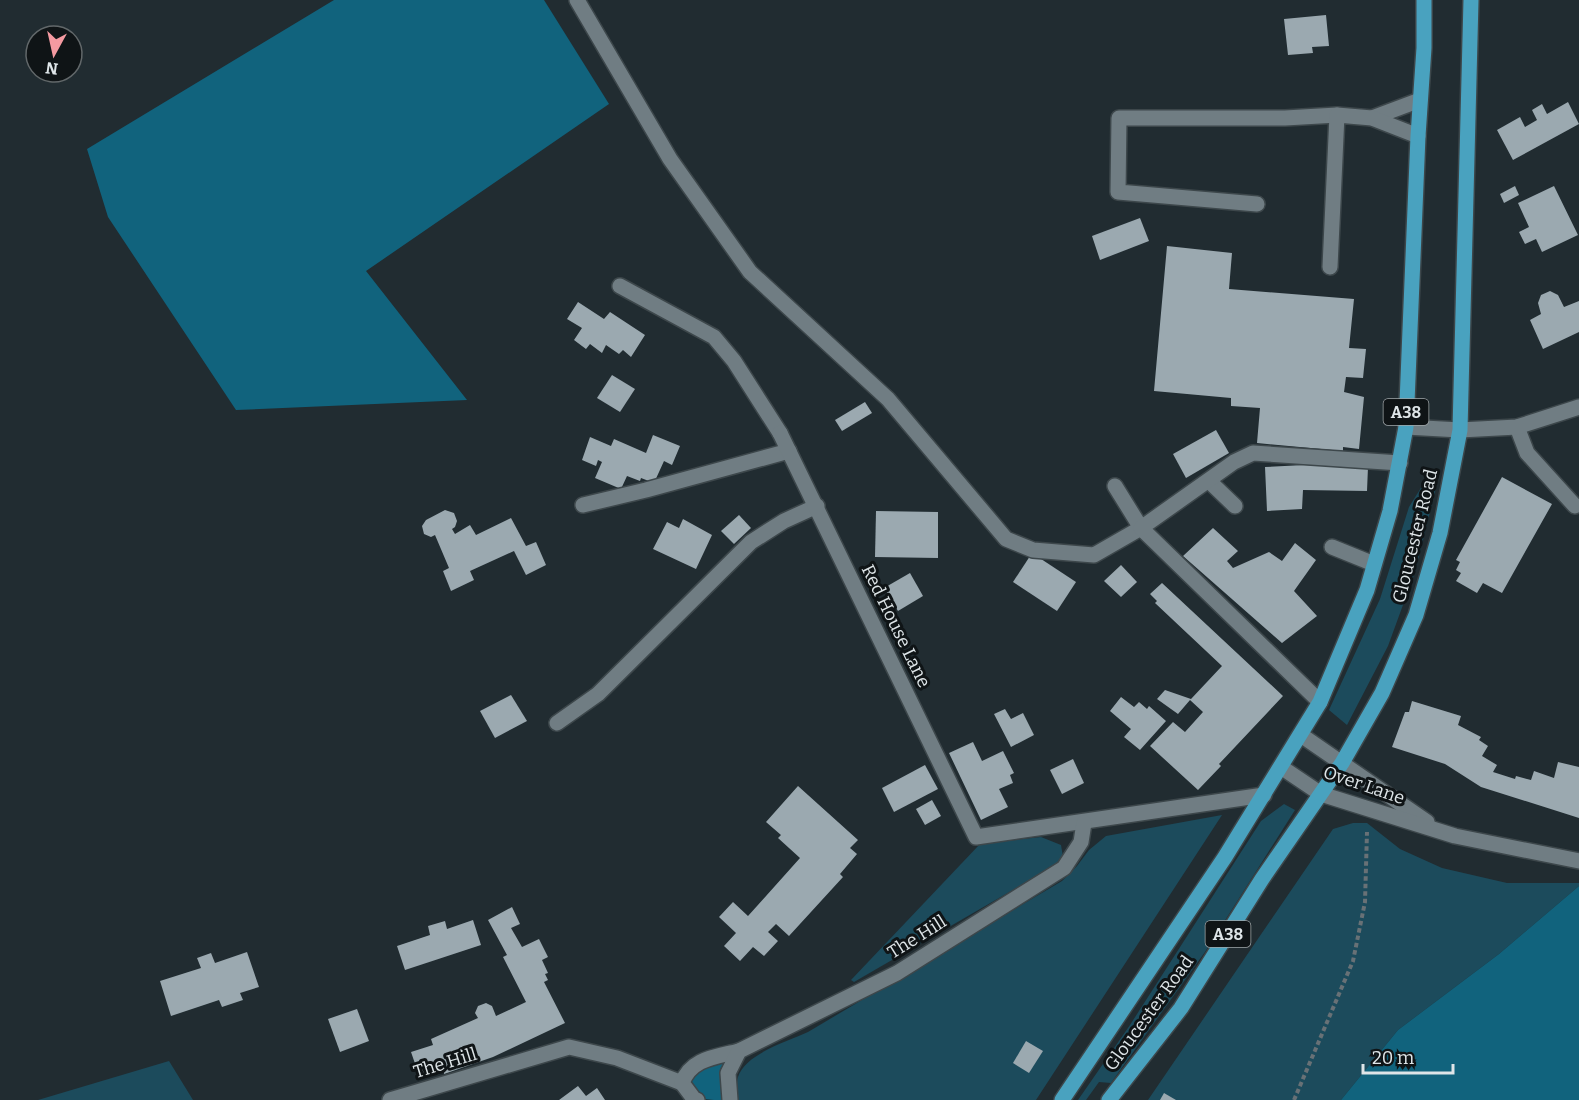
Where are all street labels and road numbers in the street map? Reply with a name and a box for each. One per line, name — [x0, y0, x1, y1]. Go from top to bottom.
road number: A38 — [1384, 399, 1428, 425]
street label: Gloucester Road — [1388, 467, 1442, 605]
street label: Red House Lane — [857, 561, 935, 691]
street label: Over Lane — [1320, 761, 1408, 809]
street label: The Hill — [884, 910, 950, 964]
road number: A38 — [1206, 921, 1250, 947]
street label: Gloucester Road — [1100, 951, 1198, 1075]
street label: The Hill — [411, 1043, 479, 1083]

